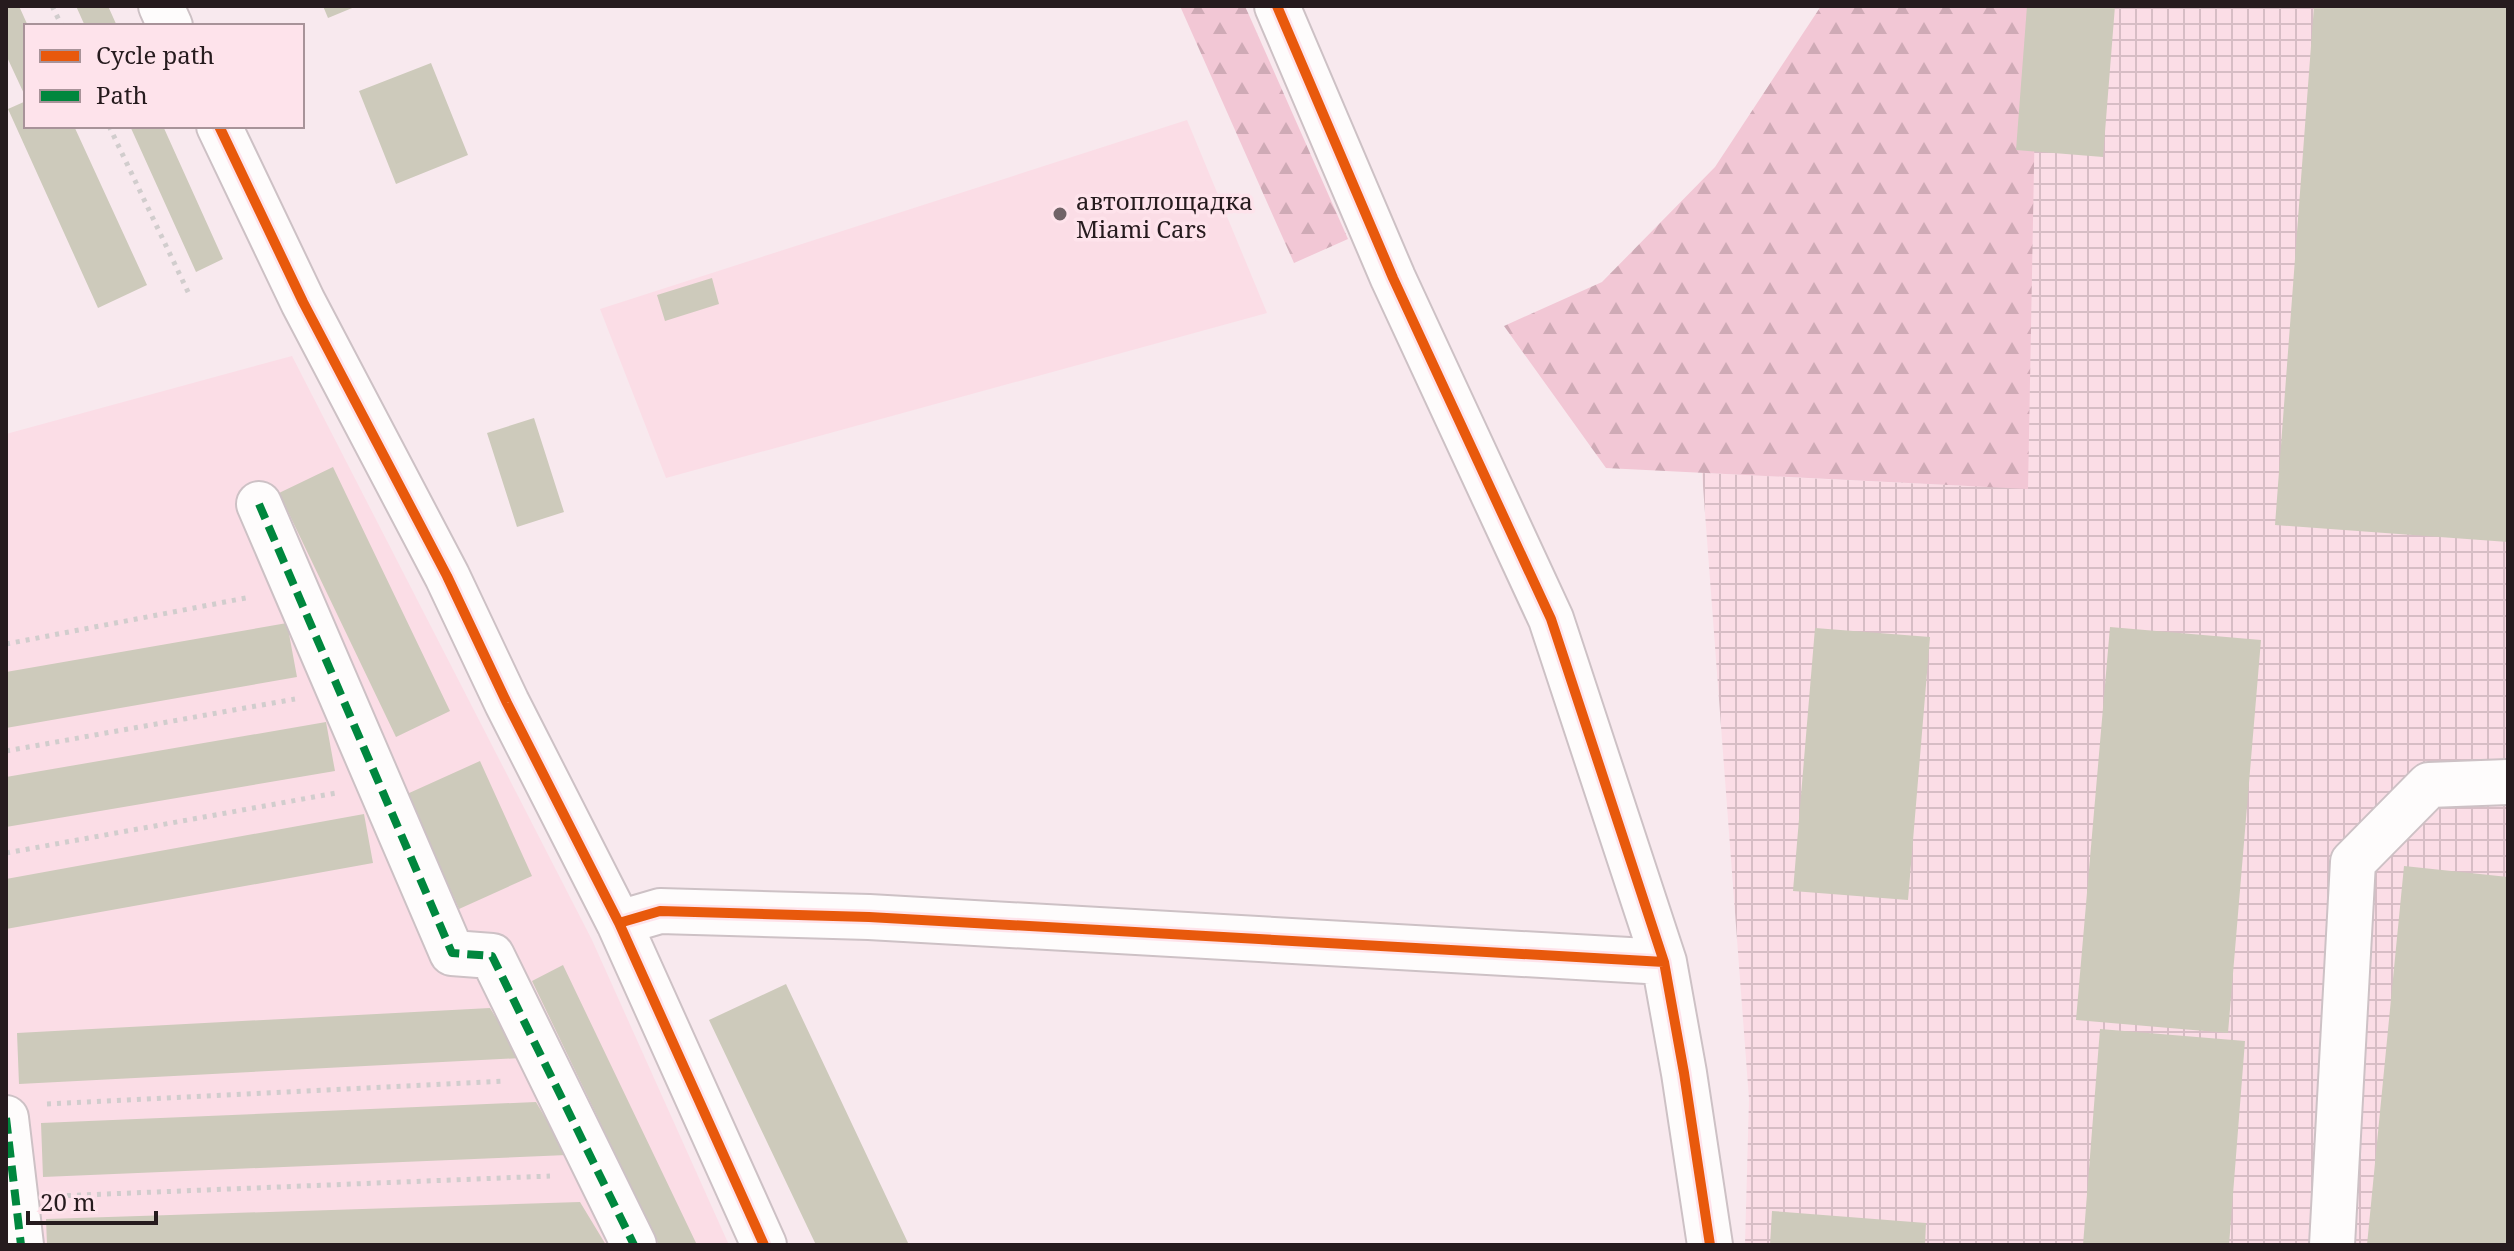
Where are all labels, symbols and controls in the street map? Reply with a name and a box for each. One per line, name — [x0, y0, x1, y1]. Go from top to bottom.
legend — [24, 24, 304, 128]
text: Cycle path — [96, 38, 215, 71]
text: Path — [96, 78, 148, 111]
place label: автоплощадка Miami Cars — [1076, 184, 1253, 245]
marker: автоплощадка Miami Cars — [1051, 205, 1069, 223]
scale bar — [28, 1175, 156, 1225]
text: 20 m — [40, 1185, 96, 1218]

